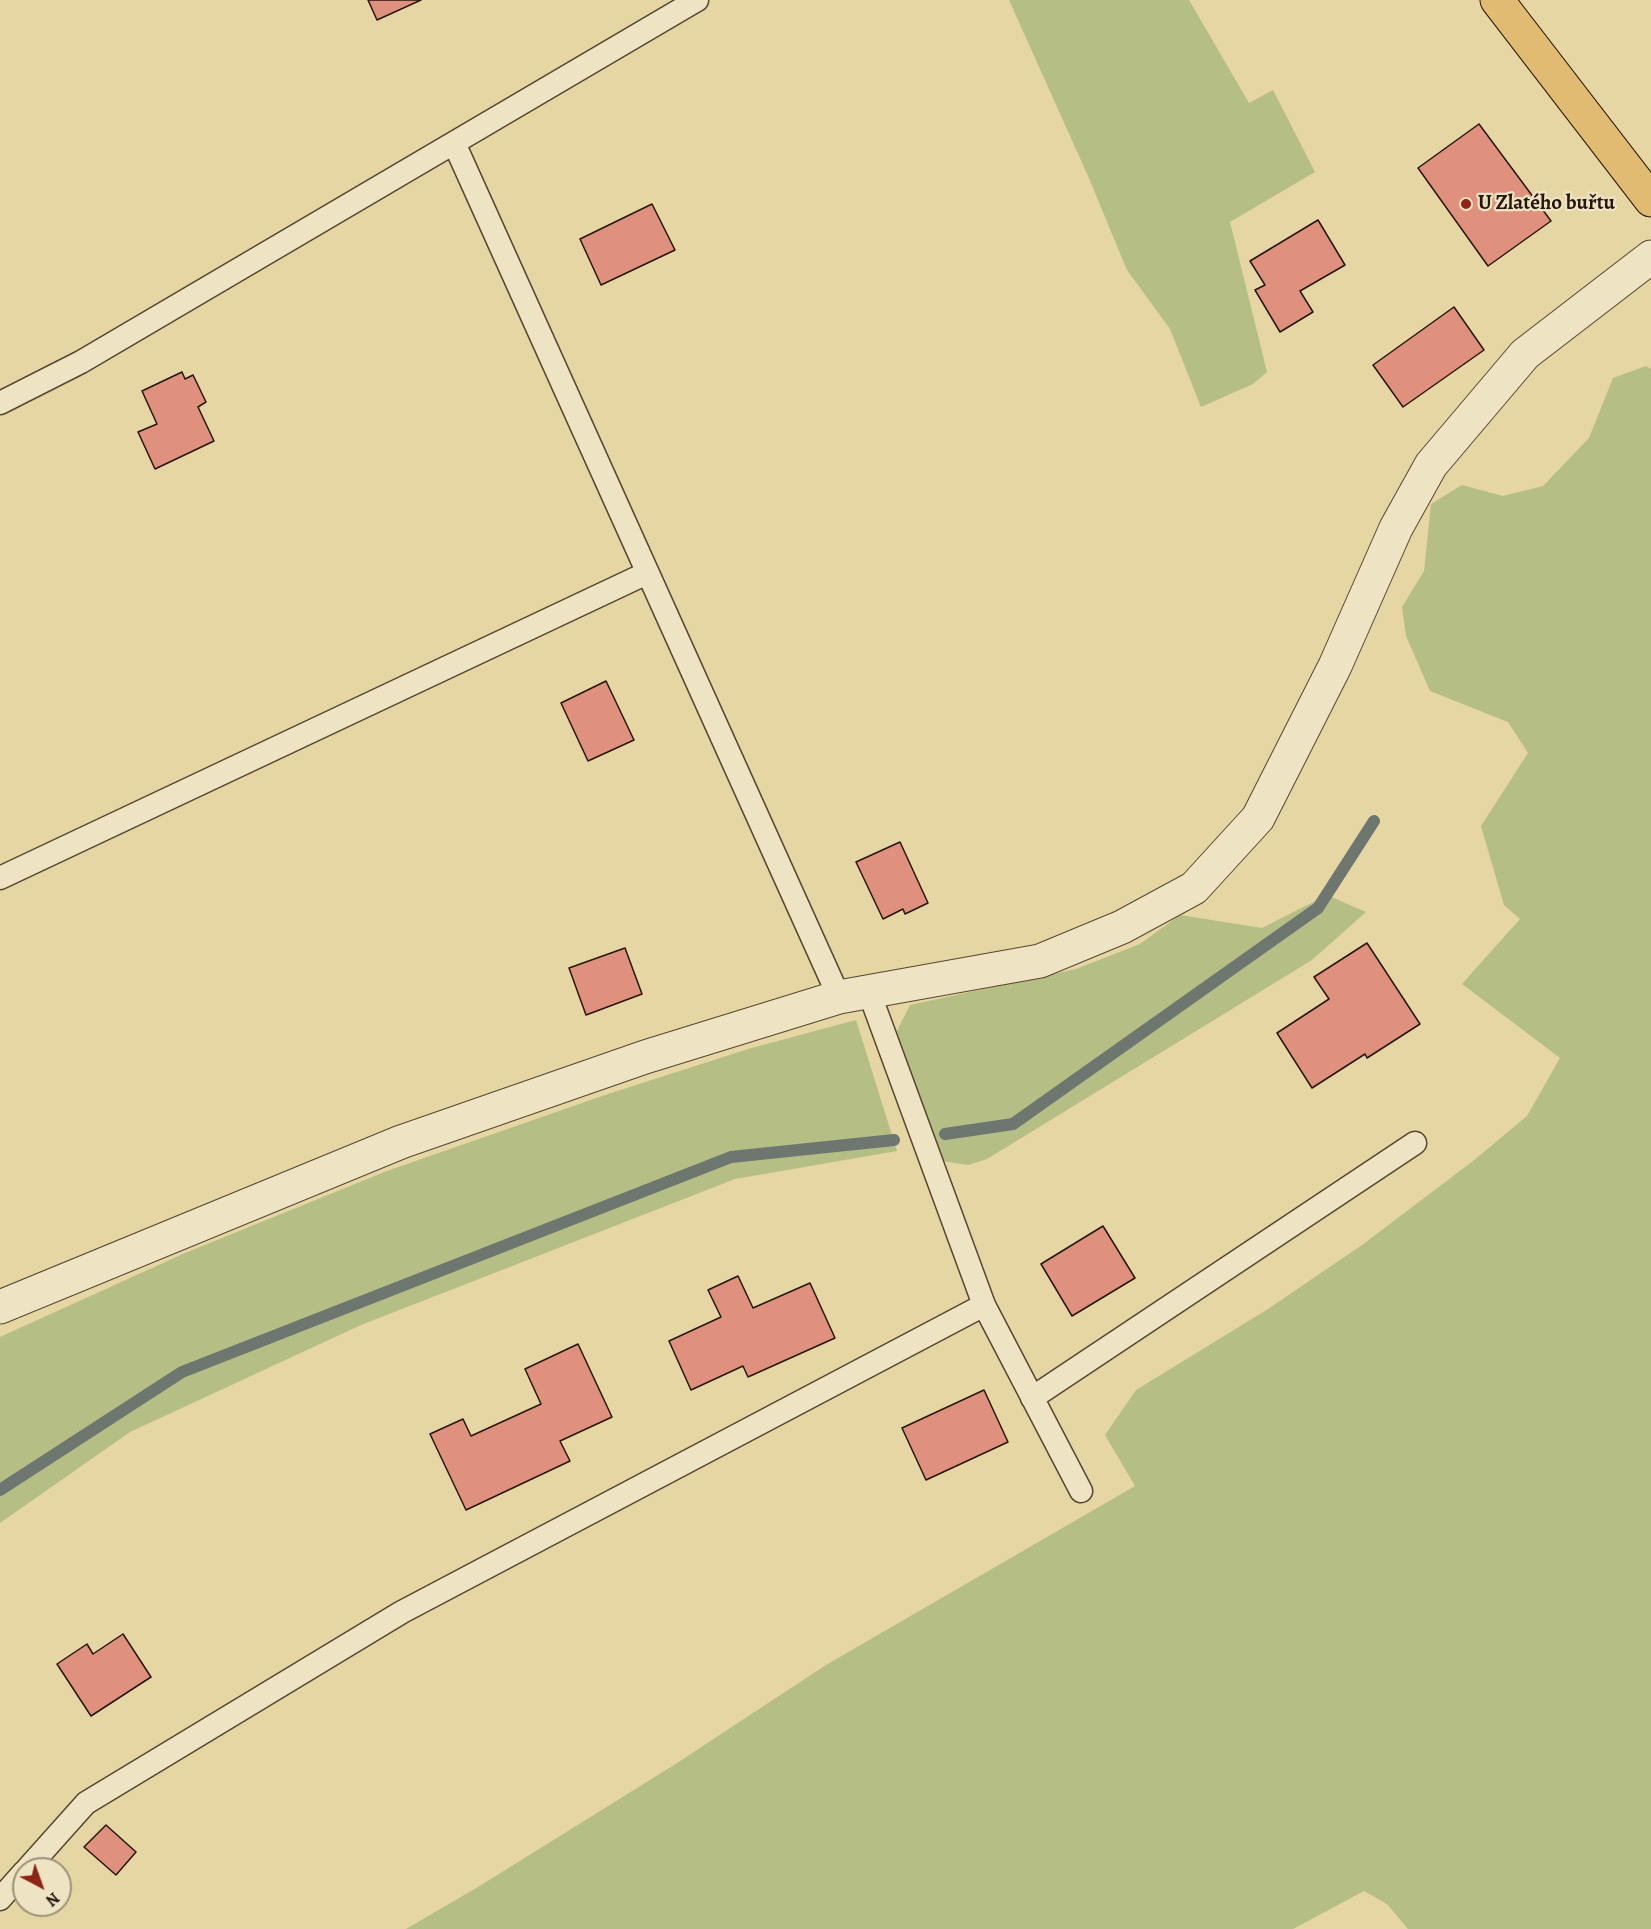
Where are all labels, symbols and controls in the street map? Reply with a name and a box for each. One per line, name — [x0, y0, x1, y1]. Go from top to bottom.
place label: U Zlatého buřtu — [1478, 191, 1615, 217]
marker: U Zlatého buřtu — [1459, 197, 1473, 211]
north arrow — [12, 1857, 72, 1917]
text: N — [41, 1887, 64, 1911]

